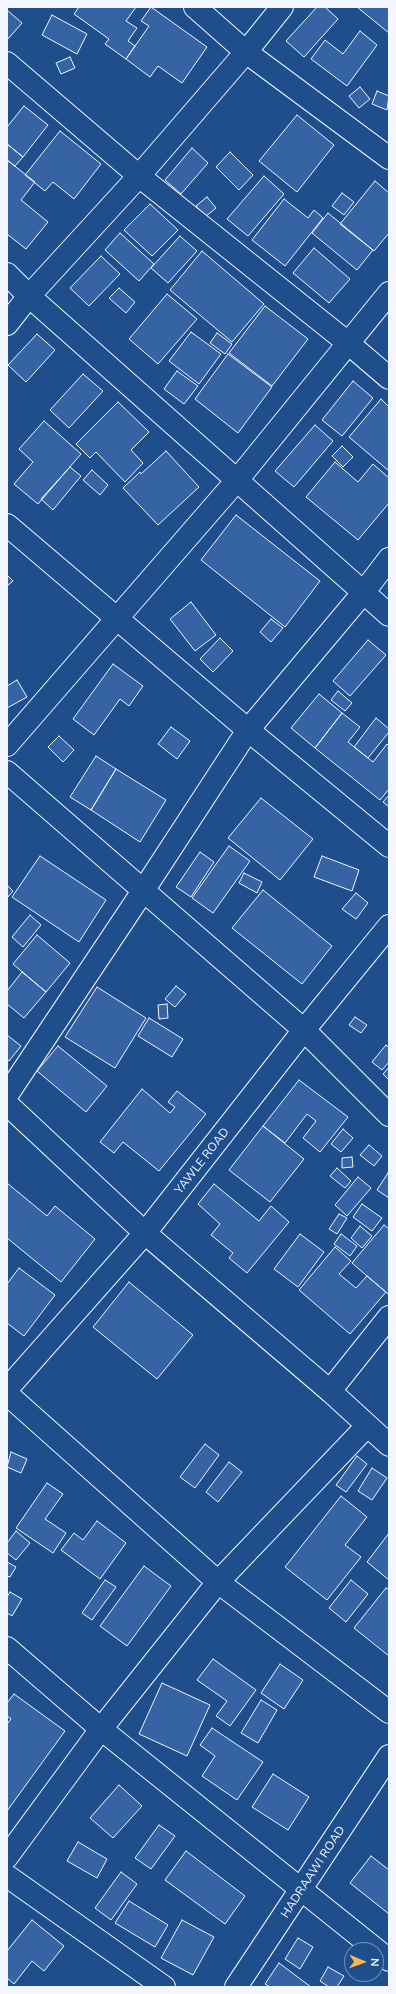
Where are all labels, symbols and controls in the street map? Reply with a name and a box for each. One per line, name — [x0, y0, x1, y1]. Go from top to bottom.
street label: YAWLE ROAD — [172, 1125, 232, 1197]
street label: HADRAAWI ROAD — [278, 1823, 348, 1921]
north arrow — [344, 1942, 384, 1982]
text: N — [368, 1958, 382, 1967]

